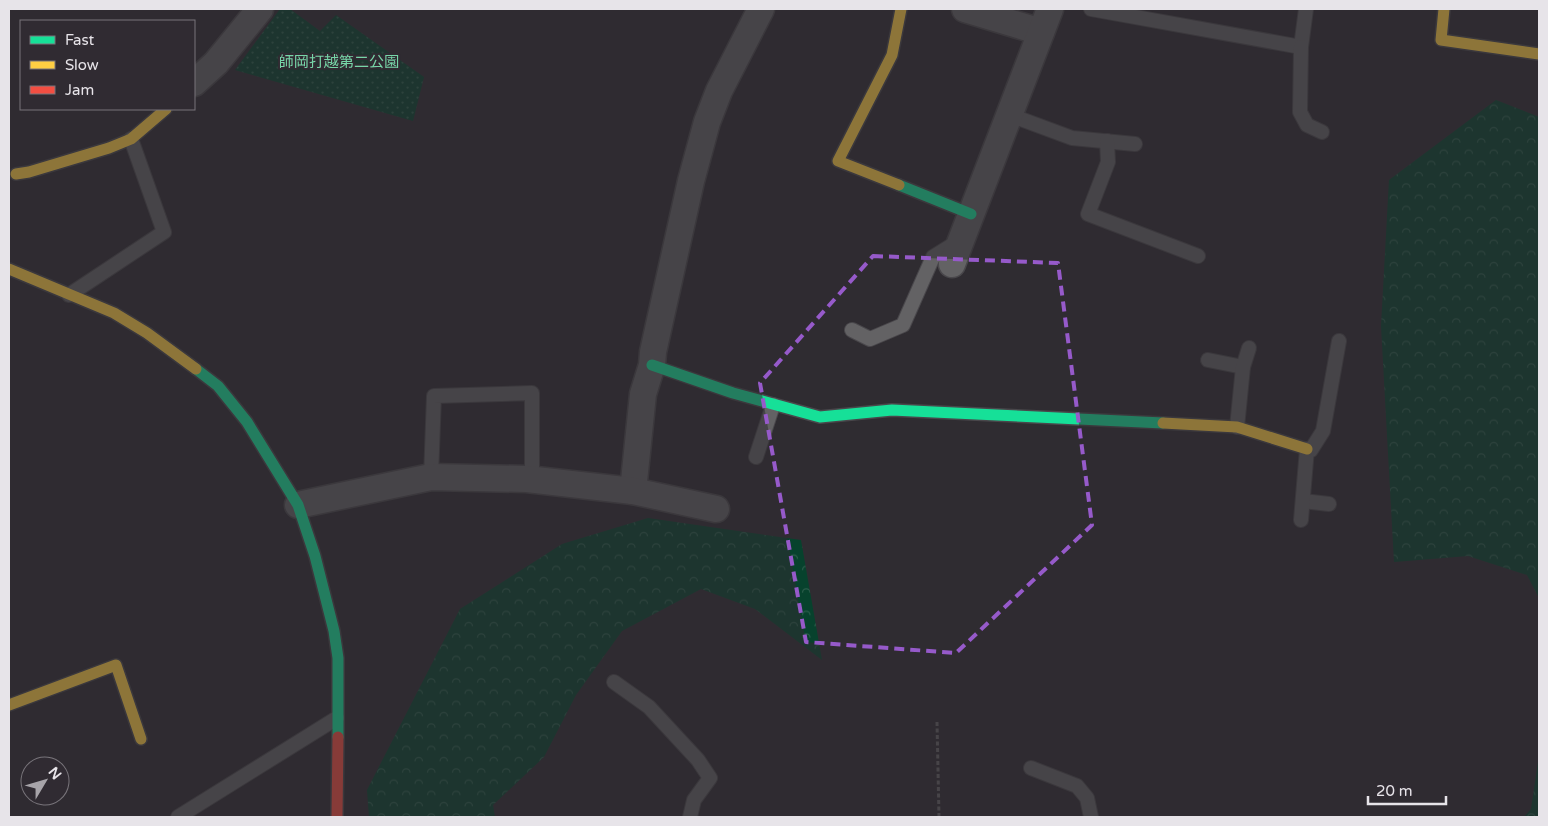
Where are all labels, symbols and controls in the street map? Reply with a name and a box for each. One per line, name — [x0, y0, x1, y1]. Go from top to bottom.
legend — [20, 20, 195, 110]
text: Fast — [65, 31, 95, 49]
park label: 師岡打越第二公園 — [279, 53, 399, 71]
text: Slow — [65, 56, 99, 74]
text: Jam — [65, 81, 94, 99]
north arrow — [20, 756, 70, 806]
text: N — [45, 764, 65, 783]
scale bar — [1368, 774, 1446, 806]
text: 20 m — [1376, 782, 1413, 800]

